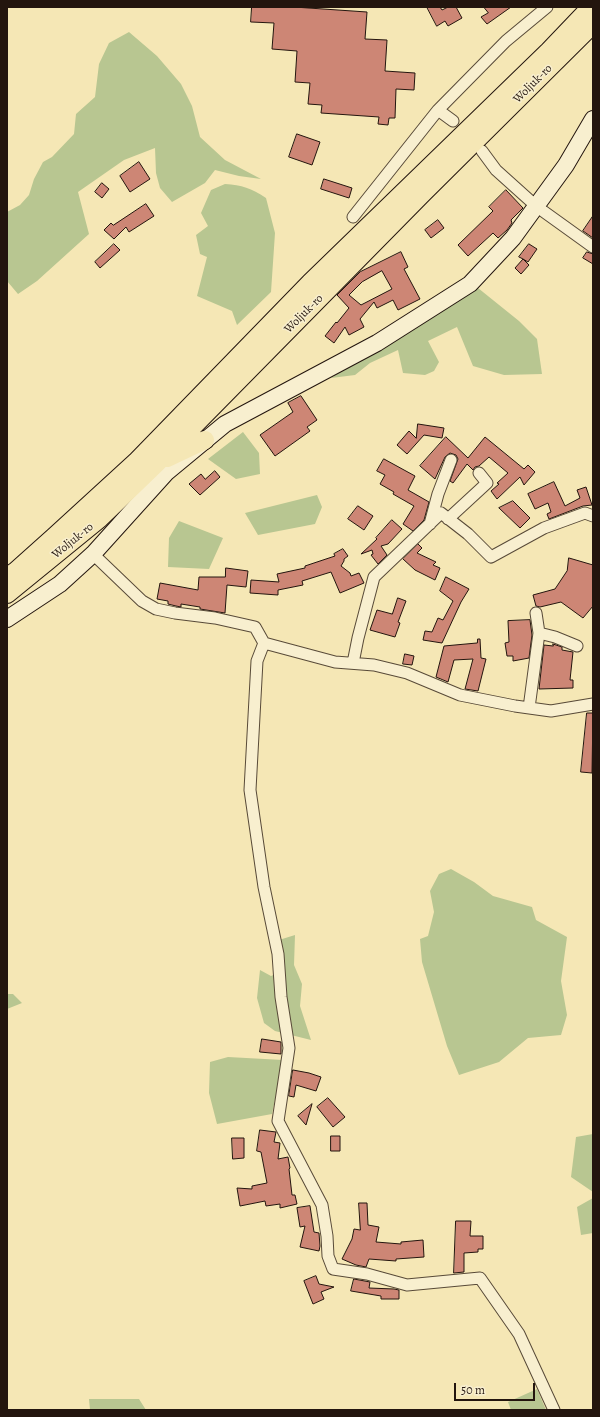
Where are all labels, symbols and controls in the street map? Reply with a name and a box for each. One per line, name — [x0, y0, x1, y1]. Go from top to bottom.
street label: Woljuk-ro — [510, 61, 556, 107]
street label: Woljuk-ro — [281, 291, 327, 337]
street label: Woljuk-ro — [49, 520, 97, 562]
scale bar — [456, 1375, 537, 1401]
text: 50 m — [461, 1382, 485, 1398]

